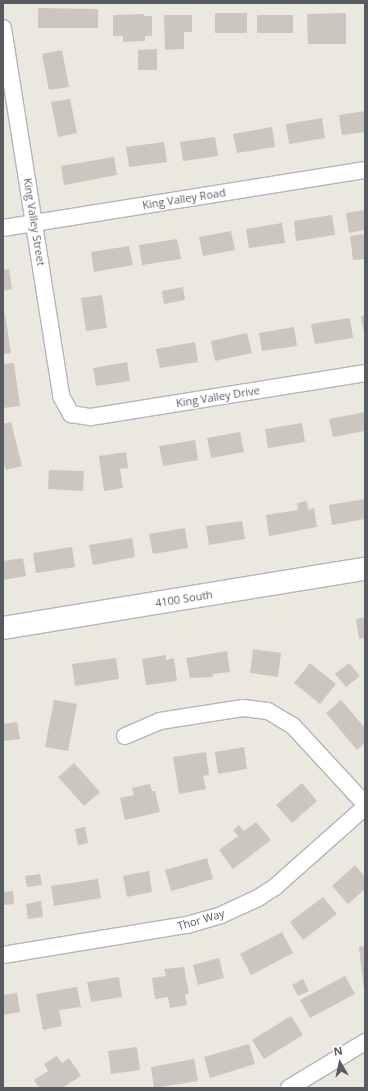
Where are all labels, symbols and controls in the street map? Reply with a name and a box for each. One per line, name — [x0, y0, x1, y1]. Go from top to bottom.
street label: King Valley Street — [21, 177, 47, 267]
street label: King Valley Road — [141, 186, 227, 212]
street label: King Valley Drive — [175, 384, 261, 410]
street label: 4100 South — [154, 588, 214, 610]
street label: Thor Way — [176, 907, 226, 933]
north arrow — [320, 1043, 360, 1083]
text: N — [332, 1043, 344, 1059]

